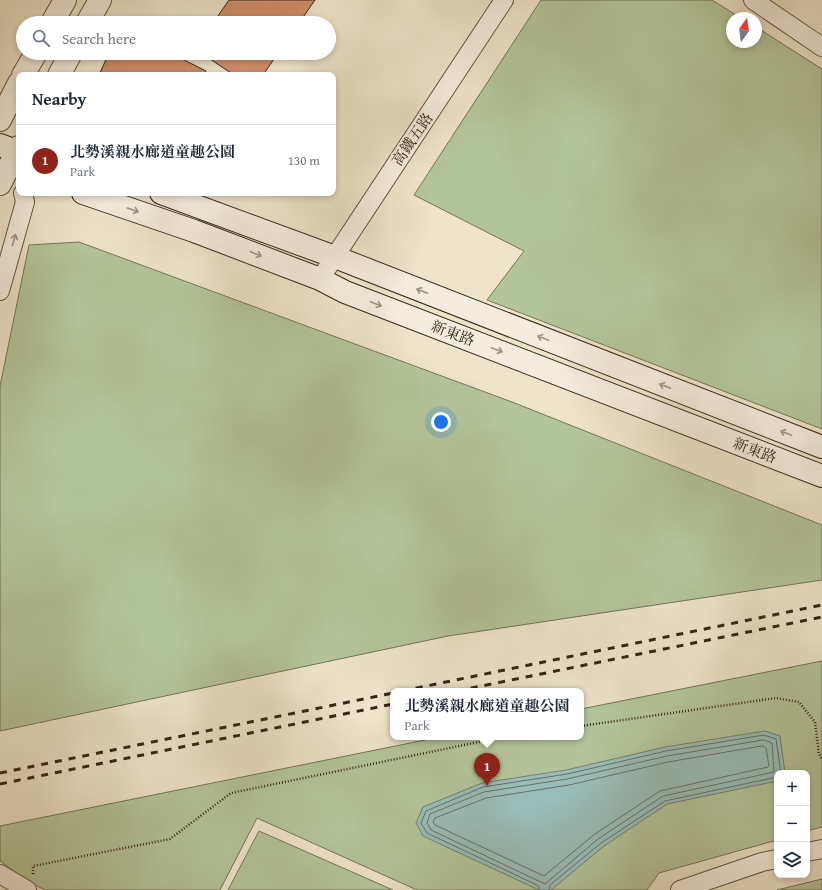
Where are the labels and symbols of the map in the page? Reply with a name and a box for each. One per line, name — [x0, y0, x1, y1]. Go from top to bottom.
north arrow — [726, 12, 762, 48]
street label: 高鐵五路 — [387, 108, 437, 170]
one-way arrow — [127, 207, 140, 214]
one-way arrow — [11, 234, 18, 247]
one-way arrow — [249, 251, 261, 259]
one-way arrow — [417, 287, 429, 295]
one-way arrow — [369, 300, 381, 308]
street label: 新東路 — [428, 315, 478, 351]
one-way arrow — [538, 334, 550, 342]
one-way arrow — [490, 347, 502, 355]
one-way arrow — [659, 381, 671, 389]
your location — [431, 412, 451, 432]
one-way arrow — [780, 428, 792, 436]
street label: 新東路 — [730, 432, 780, 468]
pin: 1 — [474, 753, 500, 786]

